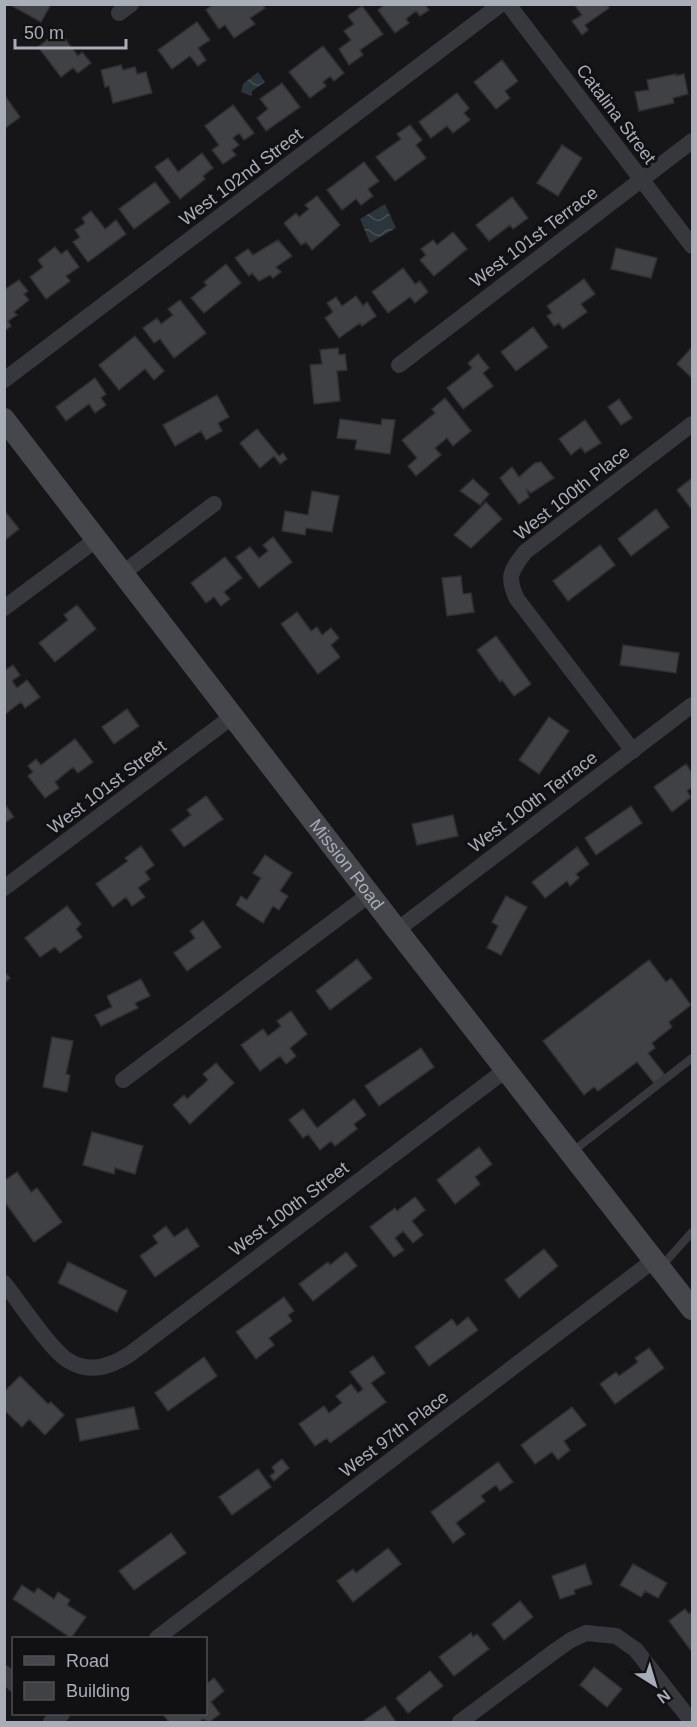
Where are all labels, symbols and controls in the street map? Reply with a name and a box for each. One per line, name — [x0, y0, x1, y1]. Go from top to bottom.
scale bar — [15, 12, 126, 50]
text: 50 m — [24, 23, 64, 43]
street label: Catalina Street — [572, 60, 660, 168]
street label: West 102nd Street — [176, 124, 306, 230]
street label: West 101st Terrace — [466, 183, 602, 291]
street label: West 100th Place — [510, 442, 634, 544]
street label: West 101st Street — [44, 736, 170, 838]
street label: West 100th Terrace — [465, 747, 601, 857]
street label: Mission Road — [305, 815, 388, 914]
street label: West 100th Street — [226, 1158, 352, 1260]
street label: West 97th Place — [336, 1387, 452, 1481]
legend — [12, 1637, 207, 1715]
text: Road — [66, 1651, 109, 1671]
north arrow — [625, 1655, 685, 1715]
text: Building — [66, 1681, 130, 1701]
text: N — [654, 1686, 673, 1707]

